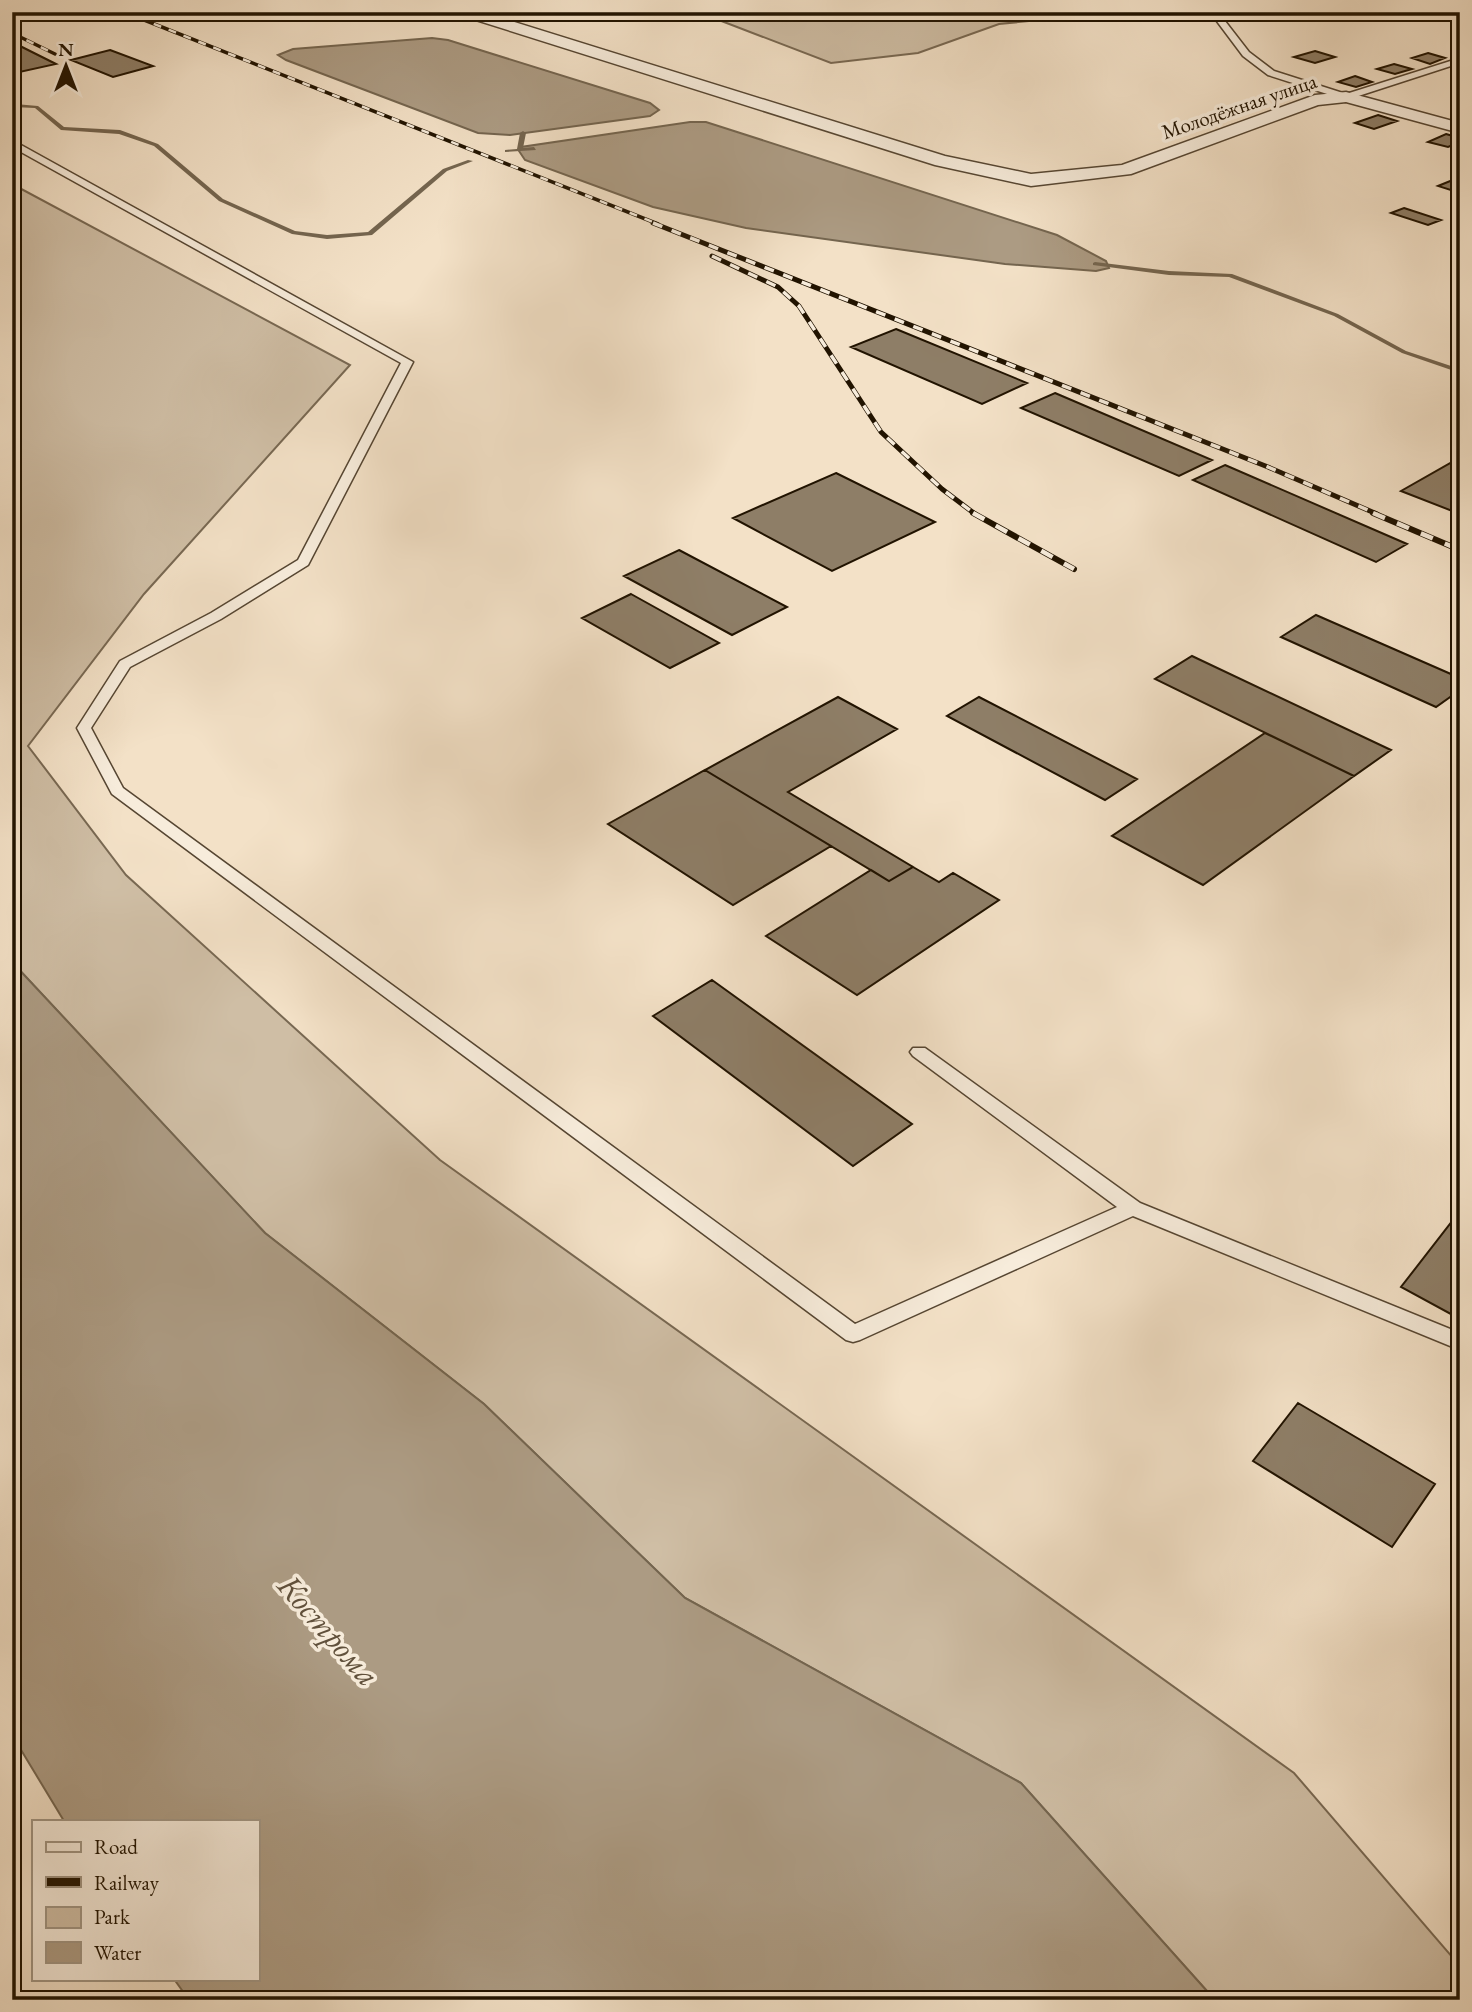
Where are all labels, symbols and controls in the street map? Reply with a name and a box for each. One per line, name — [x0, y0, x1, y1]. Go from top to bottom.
north arrow — [32, 32, 102, 102]
text: N — [58, 37, 74, 62]
street label: Молодёжная улица — [1158, 67, 1321, 145]
water label: Кострома — [268, 1564, 390, 1695]
legend — [32, 1820, 259, 1980]
text: Road — [94, 1833, 138, 1860]
text: Railway — [94, 1869, 160, 1896]
text: Park — [94, 1903, 131, 1930]
text: Water — [94, 1939, 141, 1966]

